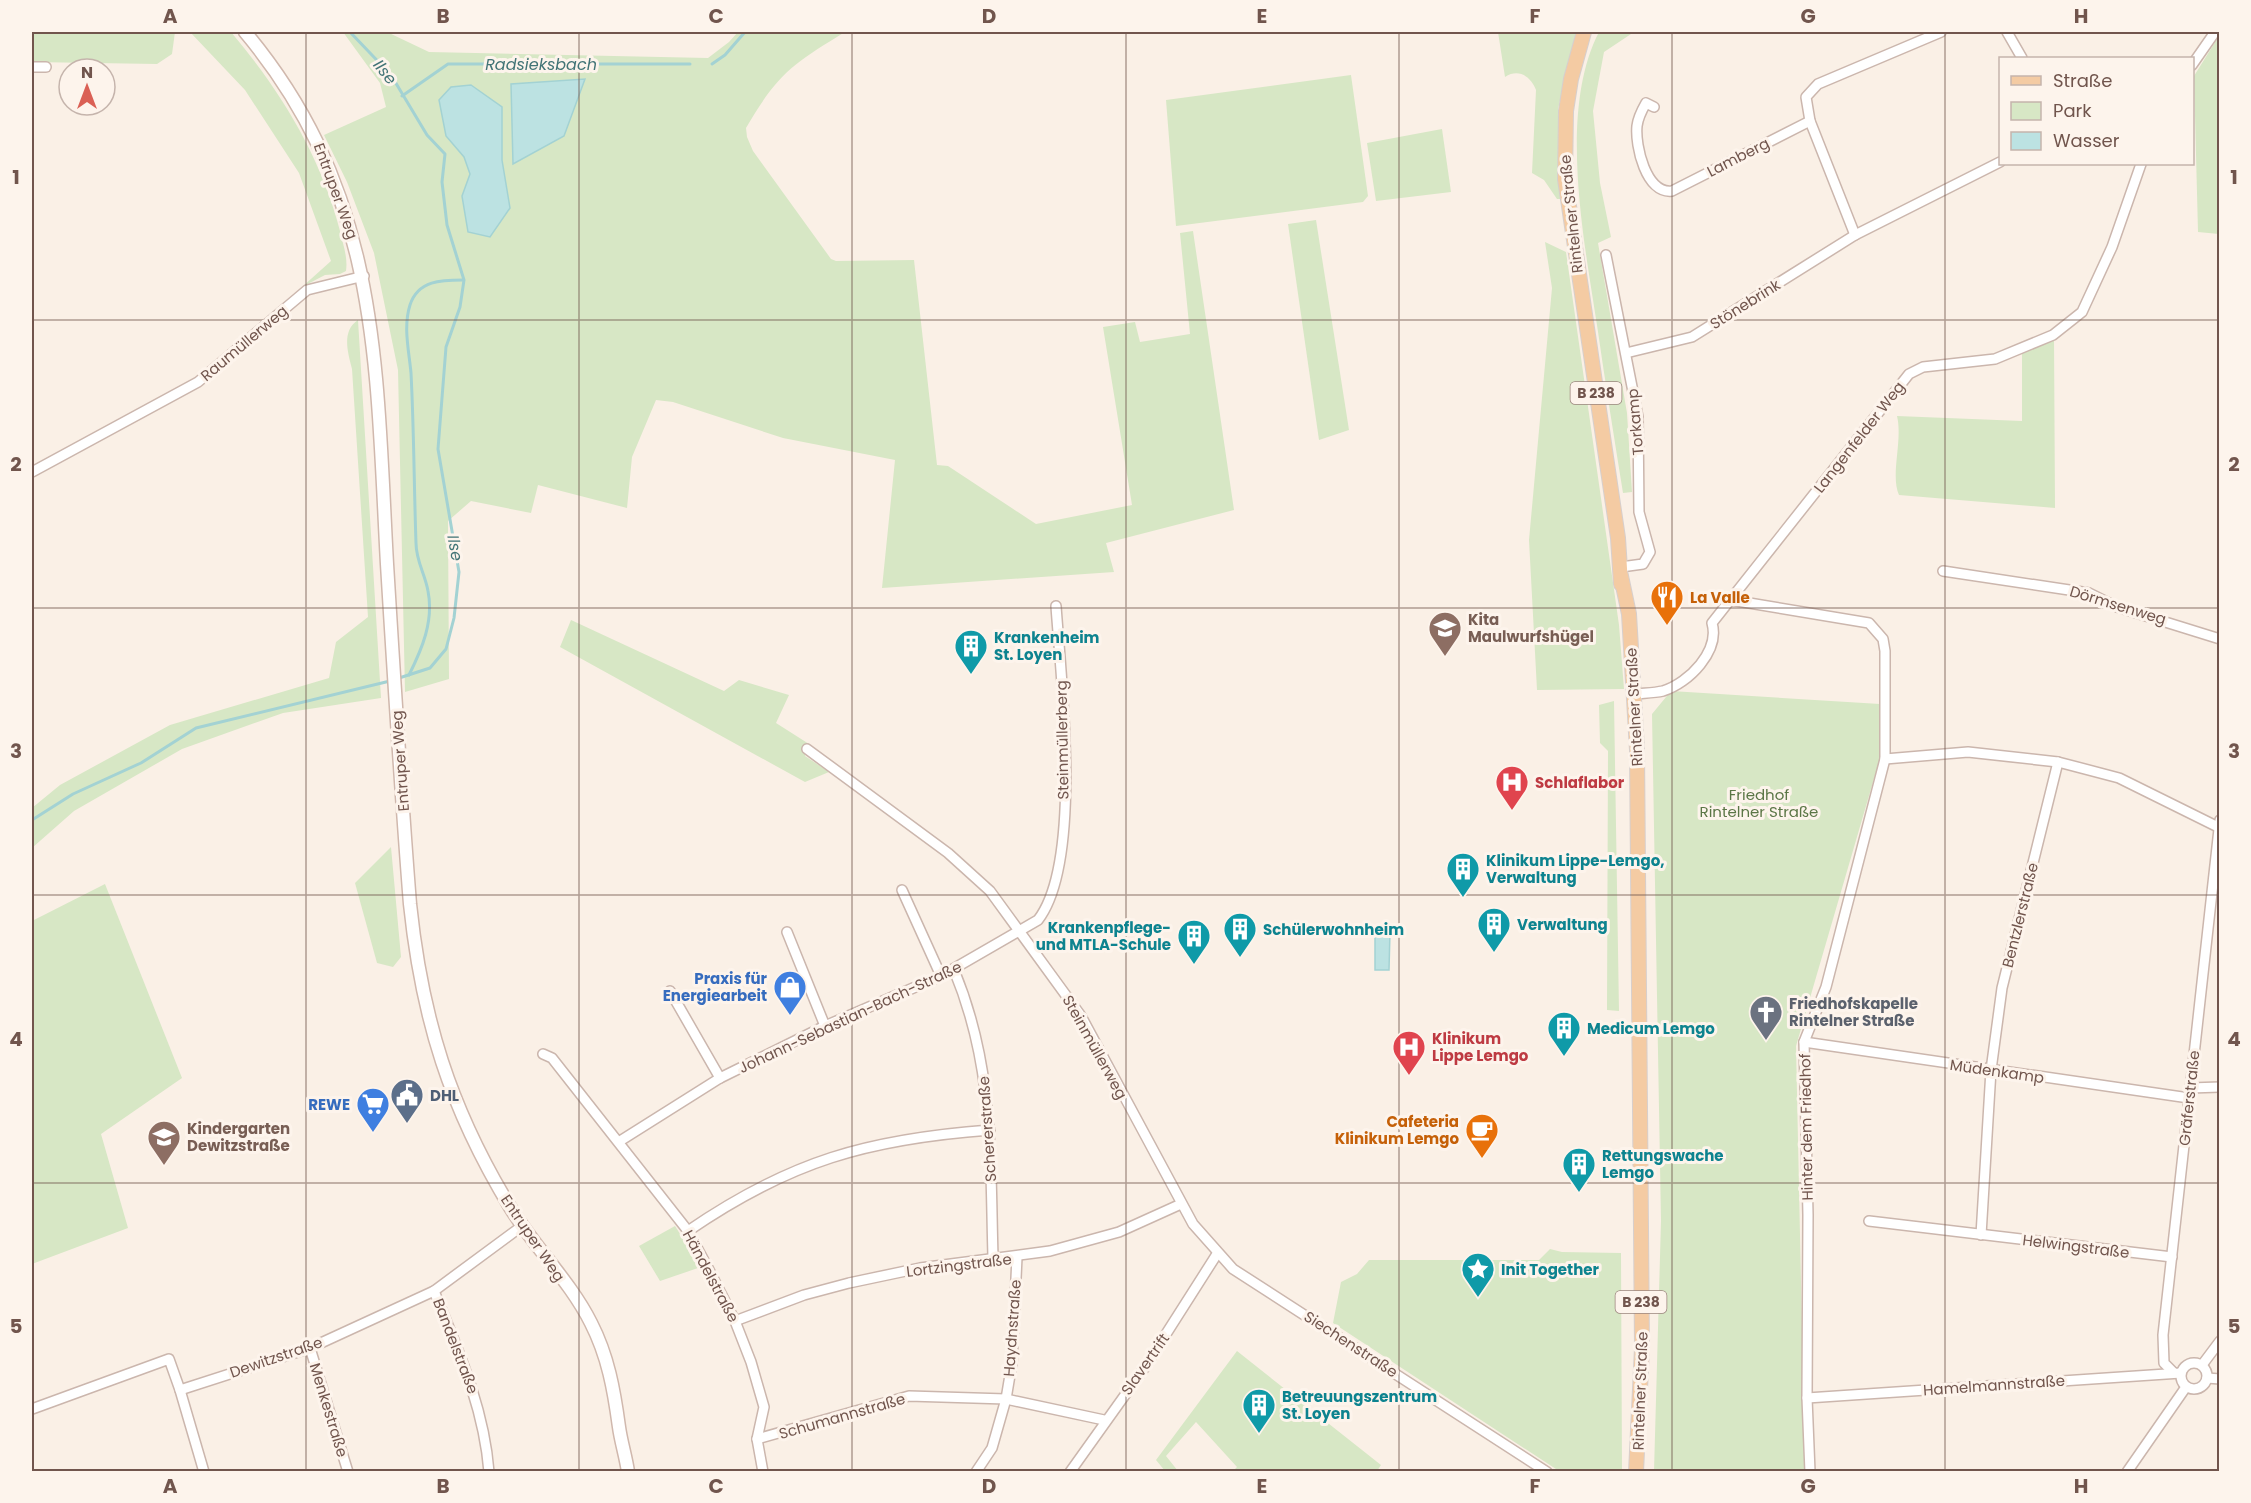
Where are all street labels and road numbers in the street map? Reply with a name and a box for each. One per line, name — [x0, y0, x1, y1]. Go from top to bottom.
street label: Lamberg — [1703, 132, 1773, 182]
street label: Entruper Weg — [309, 140, 363, 242]
street label: Rintelner Straße — [1554, 154, 1588, 274]
street label: Stönebrink — [1706, 274, 1785, 334]
street label: Raumüllerweg — [196, 300, 292, 386]
street label: Langenfelder Weg — [1809, 377, 1909, 497]
road number: B 238 — [1570, 382, 1622, 404]
street label: Torkamp — [1622, 388, 1648, 456]
street label: Dörmsenweg — [2067, 580, 2169, 630]
street label: Rintelner Straße — [1620, 647, 1648, 767]
street label: Steinmüllerberg — [1050, 680, 1074, 800]
street label: Entruper Weg — [386, 710, 414, 812]
street label: Bentzlerstraße — [1997, 860, 2043, 970]
street label: Johann-Sebastian-Bach-Straße — [735, 956, 965, 1078]
street label: Steinmüllerweg — [1058, 991, 1132, 1103]
street label: Gräferstraße — [2174, 1049, 2204, 1147]
street label: Hinter dem Friedhof — [1794, 1053, 1818, 1201]
street label: Müdenkamp — [1948, 1054, 2046, 1088]
street label: Schererstraße — [973, 1075, 1001, 1183]
street label: Entruper Weg — [496, 1190, 570, 1286]
street label: Händelstraße — [678, 1226, 744, 1326]
street label: Helwingstraße — [2021, 1229, 2131, 1263]
street label: Lortzingstraße — [905, 1248, 1013, 1282]
street label: Haydnstraße — [998, 1279, 1026, 1377]
road number: B 238 — [1616, 1291, 1666, 1313]
street label: Bandelstraße — [428, 1295, 484, 1397]
street label: Siechenstraße — [1300, 1306, 1402, 1382]
street label: Slavertrift — [1116, 1329, 1174, 1399]
street label: Dewitzstraße — [227, 1331, 325, 1383]
street label: Rintelner Straße — [1627, 1331, 1653, 1451]
street label: Menkestraße — [305, 1360, 353, 1460]
street label: Hamelmannstraße — [1922, 1370, 2066, 1400]
street label: Schumannstraße — [776, 1388, 908, 1444]

